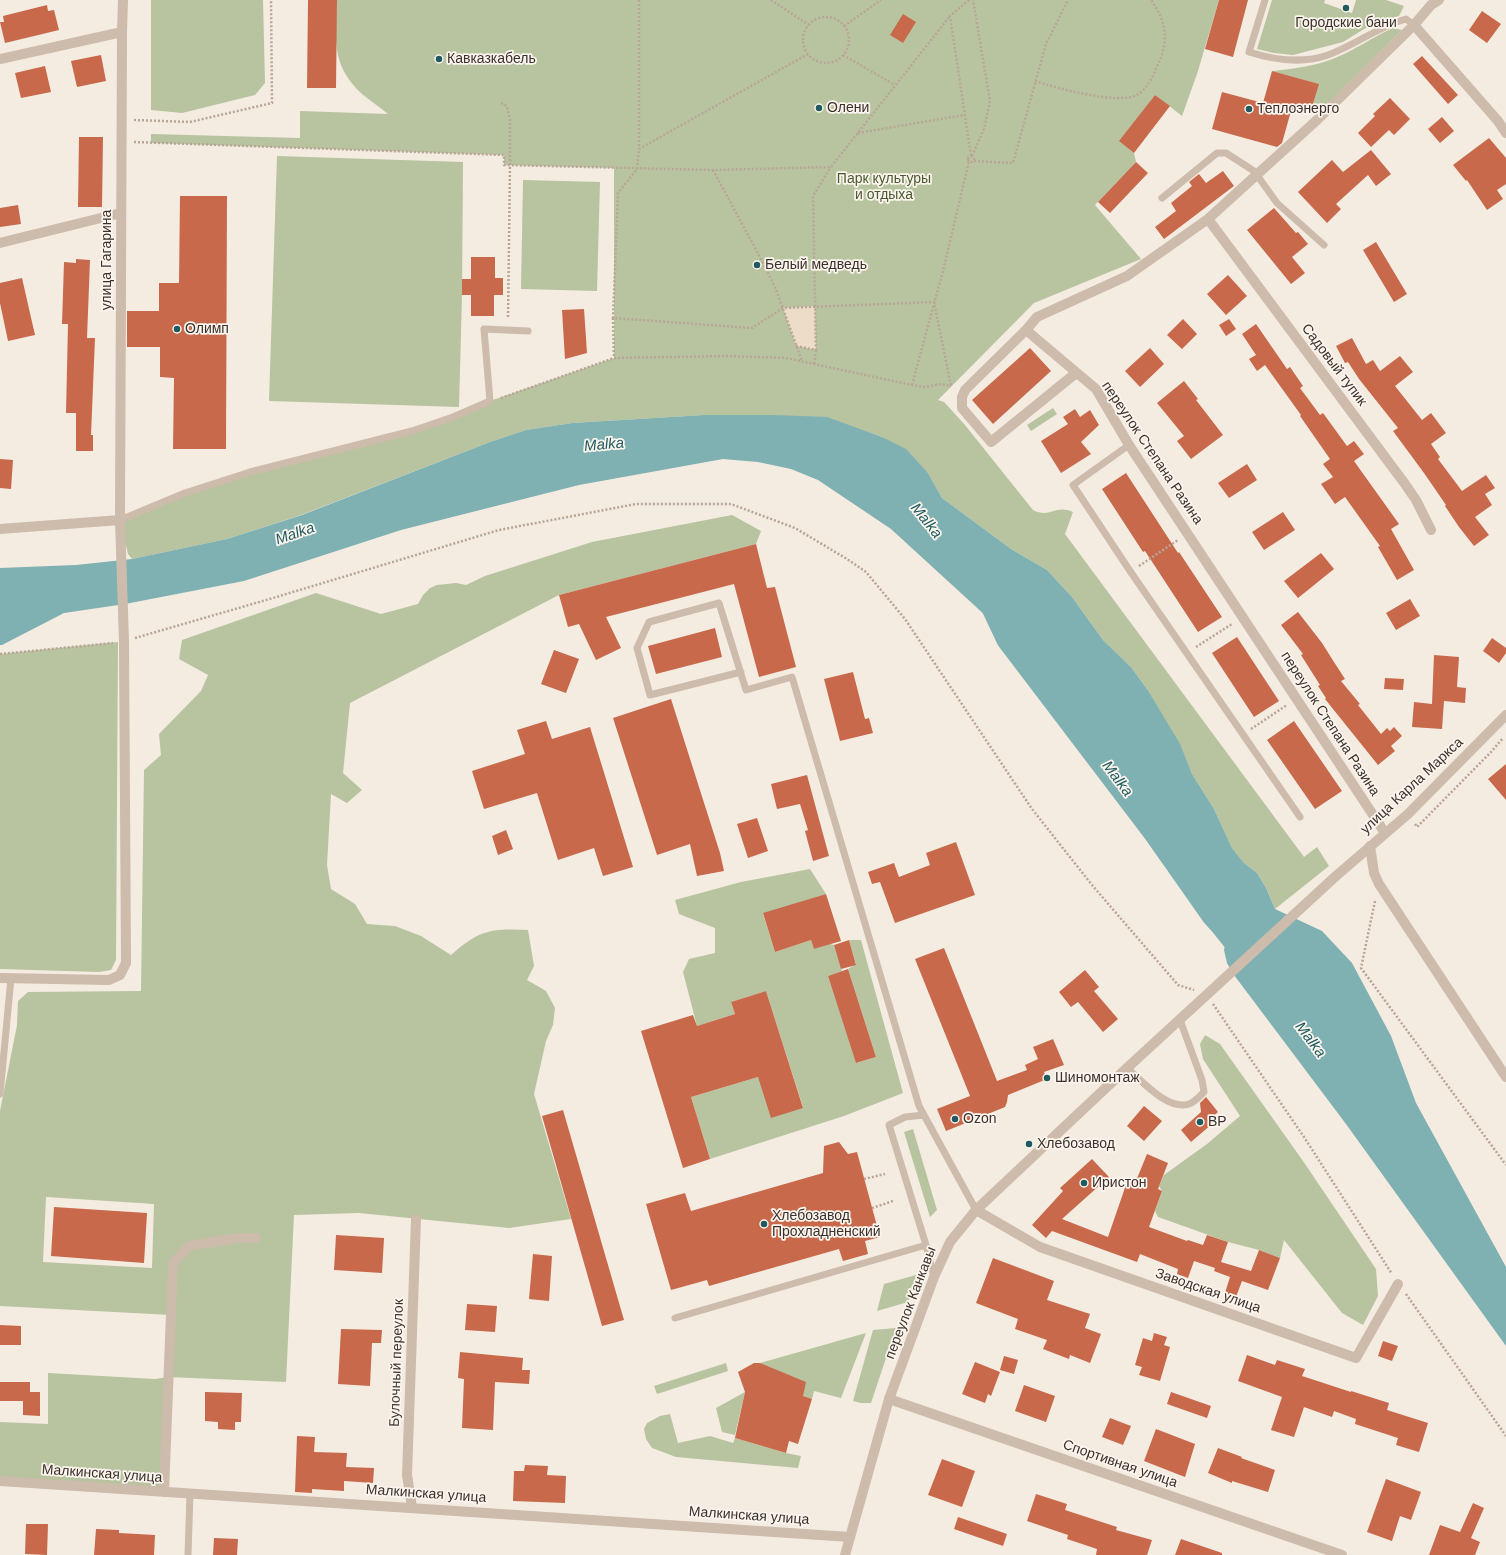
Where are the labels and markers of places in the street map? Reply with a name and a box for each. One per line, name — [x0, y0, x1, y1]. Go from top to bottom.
marker: Городские бани — [1341, 3, 1351, 13]
place label: Городские бани — [1295, 15, 1397, 31]
place label: Кавказкабель — [447, 51, 536, 67]
marker: Кавказкабель — [434, 54, 444, 64]
place label: Олени — [827, 100, 869, 116]
place label: Теплоэнерго — [1257, 101, 1339, 117]
marker: Олени — [814, 103, 824, 113]
marker: Теплоэнерго — [1244, 104, 1254, 114]
place label: Белый медведь — [765, 257, 867, 273]
marker: Белый медведь — [752, 260, 762, 270]
place label: Олимп — [185, 321, 229, 337]
marker: Олимп — [172, 324, 182, 334]
place label: Шиномонтаж — [1055, 1070, 1140, 1086]
marker: Шиномонтаж — [1042, 1073, 1052, 1083]
place label: Ozon — [963, 1111, 996, 1127]
marker: Ozon — [950, 1114, 960, 1124]
place label: BP — [1208, 1114, 1227, 1130]
marker: BP — [1195, 1117, 1205, 1127]
place label: Хлебозавод — [1037, 1136, 1115, 1152]
marker: Хлебозавод — [1024, 1139, 1034, 1149]
place label: Иристон — [1092, 1175, 1146, 1191]
marker: Иристон — [1079, 1178, 1089, 1188]
place label: Хлебозавод Прохладненский — [772, 1208, 881, 1240]
marker: Хлебозавод Прохладненский — [759, 1219, 769, 1229]

